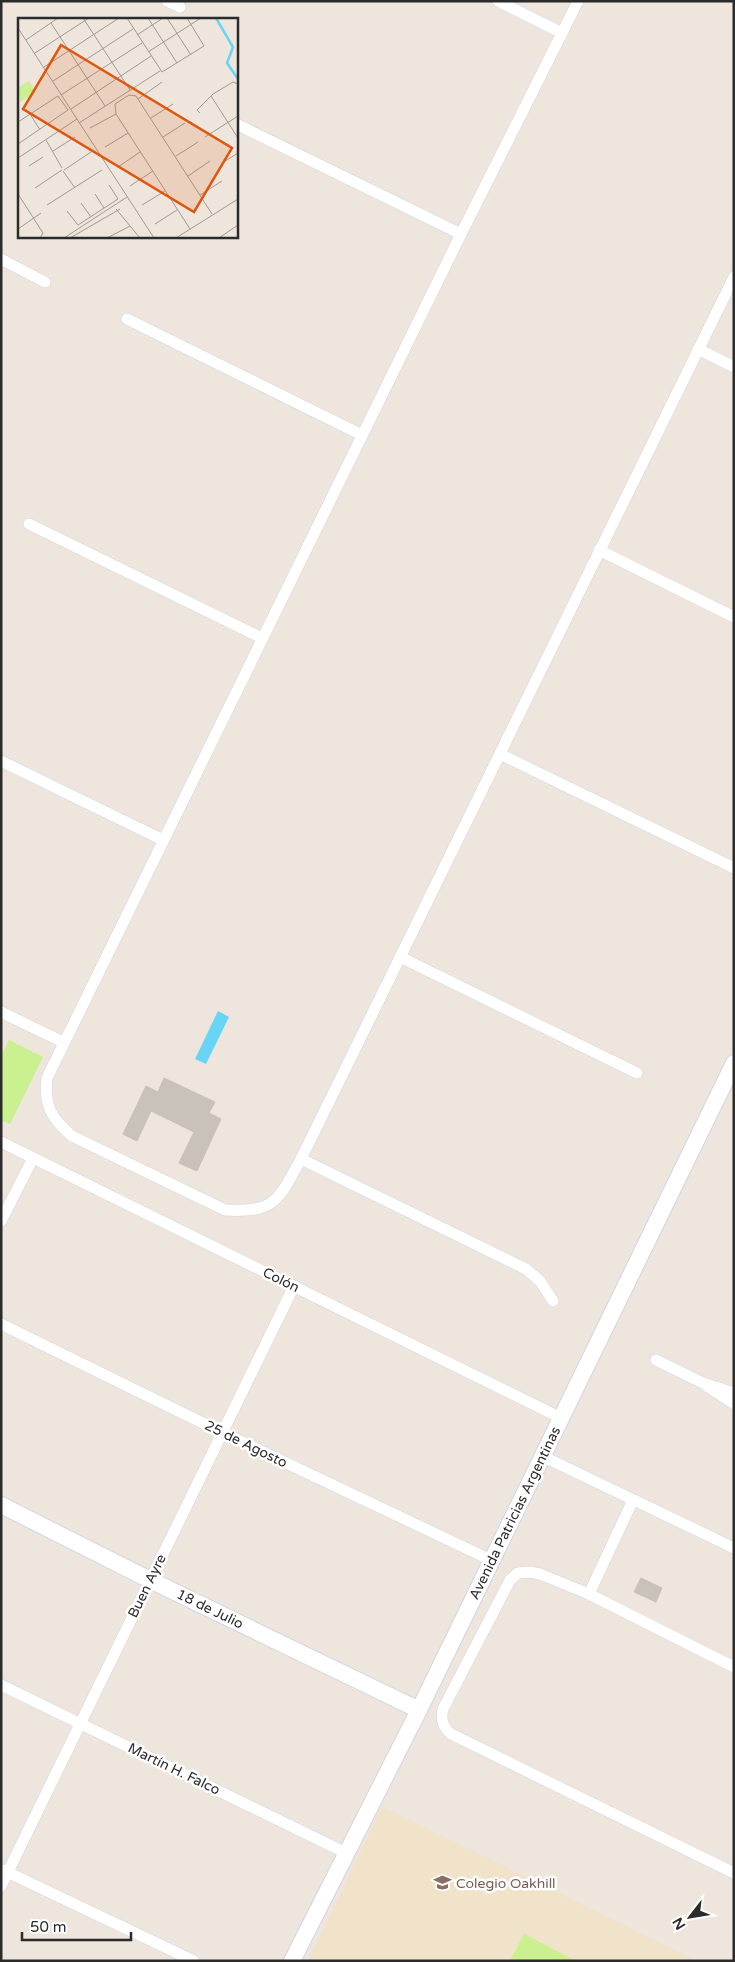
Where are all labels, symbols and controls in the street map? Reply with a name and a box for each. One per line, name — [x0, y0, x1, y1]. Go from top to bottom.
inset map — [18, 18, 238, 238]
street label: Colón — [260, 1264, 302, 1296]
street label: 25 de Agosto — [202, 1417, 290, 1471]
street label: Avenida Patricias Argentinas — [466, 1424, 564, 1602]
street label: Buen Ayre — [124, 1551, 170, 1621]
street label: 18 de Julio — [174, 1586, 246, 1632]
street label: Martín H. Falco — [125, 1739, 223, 1799]
school or university icon: Colegio Oakhill — [432, 1873, 452, 1893]
place label: Colegio Oakhill — [456, 1875, 556, 1892]
north arrow — [665, 1892, 715, 1942]
scale bar — [22, 1910, 131, 1942]
text: N — [669, 1914, 689, 1933]
text: 50 m — [30, 1918, 67, 1936]

